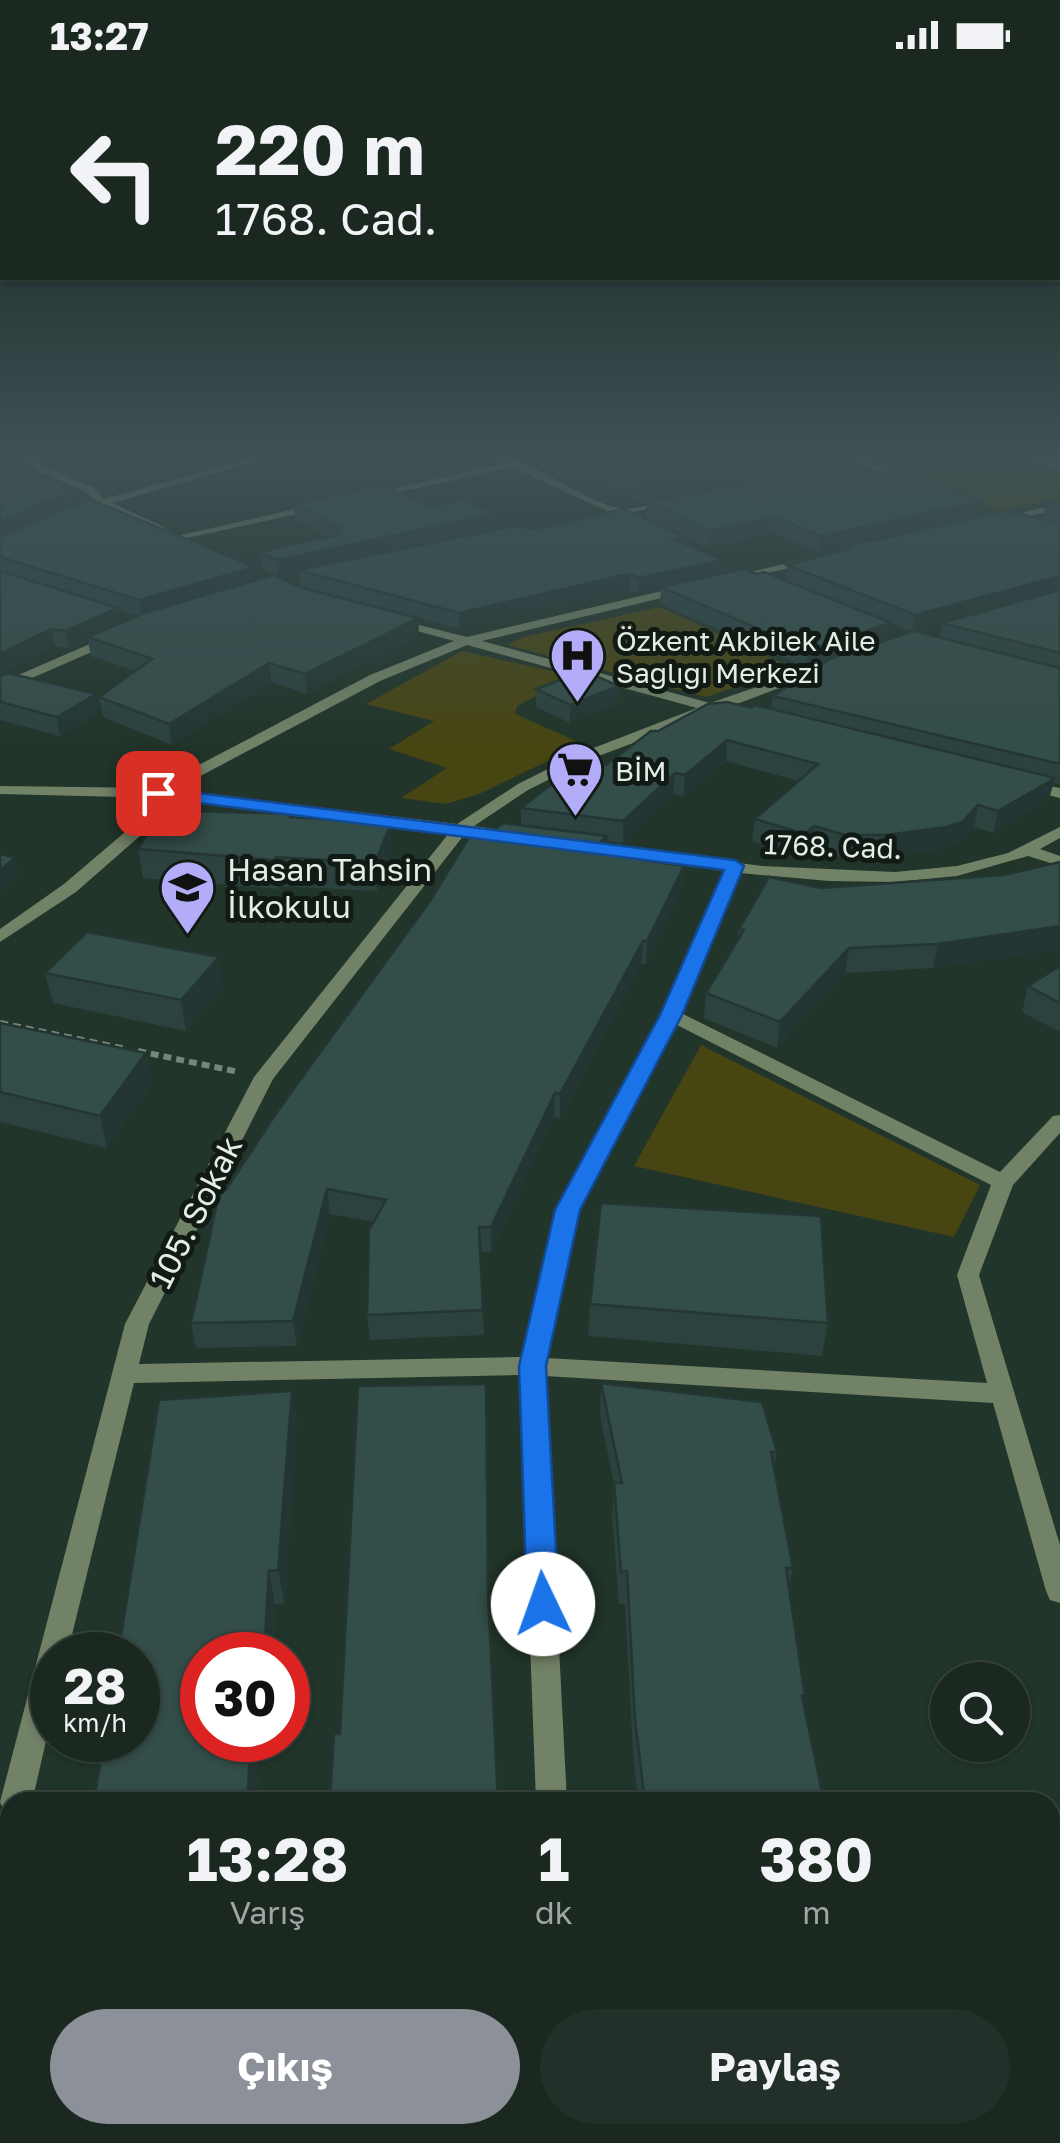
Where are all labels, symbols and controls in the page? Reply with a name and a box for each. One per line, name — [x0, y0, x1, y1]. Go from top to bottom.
text: 13:27 — [50, 13, 149, 58]
text: 220 m — [215, 106, 425, 190]
icon: left — [50, 110, 180, 240]
text: 1768. Cad. — [215, 191, 437, 245]
place label: Özkent Akbilek Aile Sağlığı Merkezi — [616, 624, 876, 689]
hospital icon: Özkent Akbilek Aile Sağlığı Merkezi — [547, 626, 607, 705]
supermarket icon: BİM — [546, 740, 606, 819]
pin — [116, 751, 201, 836]
place label: BİM — [615, 754, 667, 787]
icon: arrive — [131, 766, 186, 821]
street label: 1768. Cad. — [763, 827, 903, 865]
place label: Hasan Tahsin İlkokulu — [227, 850, 432, 925]
school or university icon: Hasan Tahsin İlkokulu — [158, 857, 218, 936]
street label: 105. Sokak — [141, 1130, 249, 1294]
position arrow — [491, 1552, 595, 1656]
speed limit sign: 30 — [180, 1632, 310, 1762]
text: 28 — [64, 1655, 126, 1715]
map controls — [930, 1662, 1030, 1762]
button: search — [930, 1662, 1030, 1762]
text: km/h — [63, 1707, 127, 1738]
text: 13:28 — [187, 1822, 348, 1894]
text: 1 — [538, 1822, 569, 1894]
text: 380 — [759, 1822, 873, 1894]
text: Varış — [230, 1893, 305, 1931]
text: dk — [535, 1893, 573, 1931]
text: m — [802, 1893, 831, 1931]
button: Çıkış — [50, 2009, 520, 2124]
button: Paylaş — [540, 2009, 1010, 2124]

